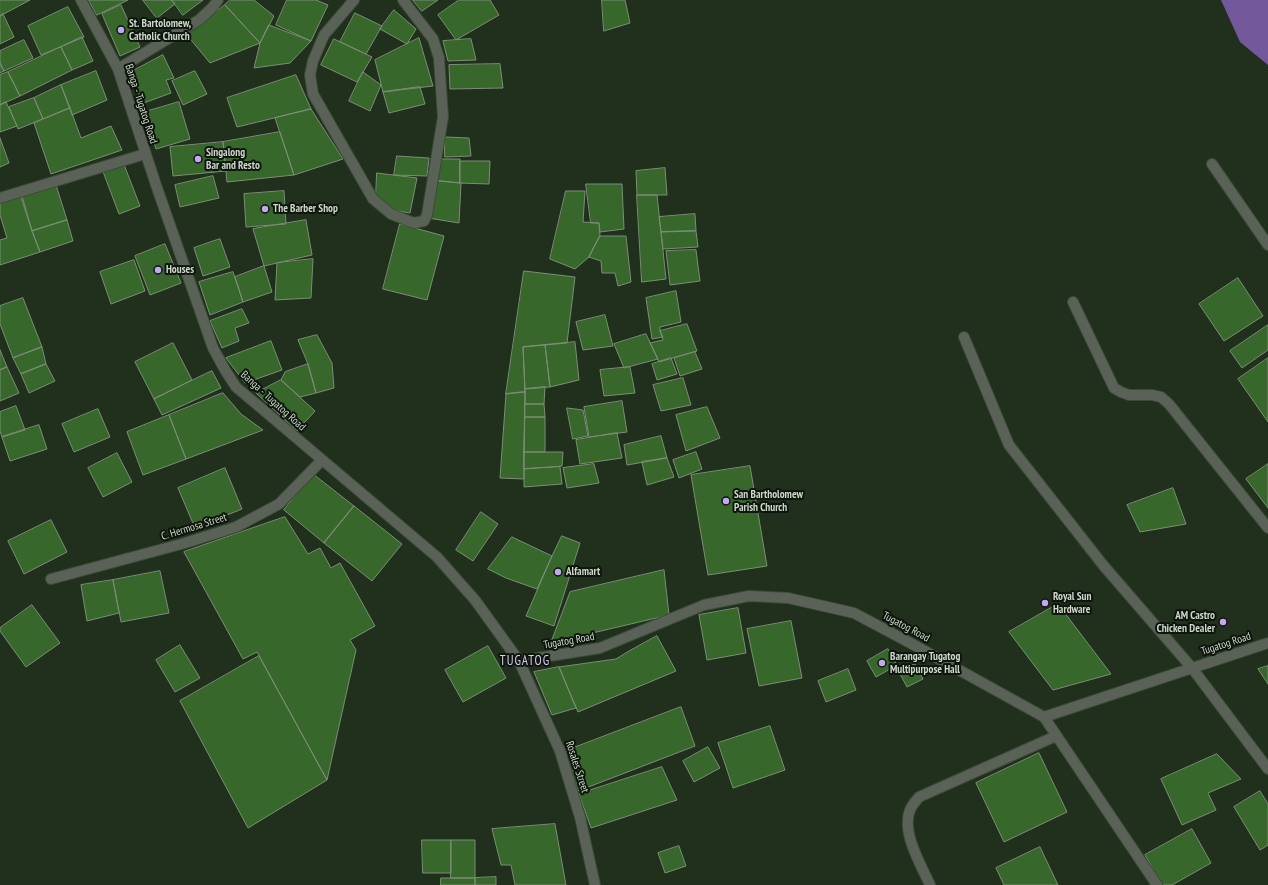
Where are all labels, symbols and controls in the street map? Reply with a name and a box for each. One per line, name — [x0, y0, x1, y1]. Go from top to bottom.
place label: St. Bartolomew, Catholic Church — [129, 17, 191, 43]
marker: St. Bartolomew, Catholic Church — [116, 25, 126, 35]
street label: Banga - Tugatog Road — [122, 63, 160, 145]
place label: Singalong Bar and Resto — [206, 146, 260, 172]
marker: Singalong Bar and Resto — [193, 154, 203, 164]
place label: The Barber Shop — [273, 202, 338, 216]
marker: The Barber Shop — [260, 204, 270, 214]
place label: Houses — [166, 263, 194, 277]
marker: Houses — [153, 265, 163, 275]
street label: Banga - Tugatog Road — [238, 368, 308, 434]
place label: San Bartholomew Parish Church — [734, 488, 803, 514]
marker: San Bartholomew Parish Church — [721, 496, 731, 506]
street label: C. Hermosa Street — [160, 511, 228, 543]
place label: Alfamart — [566, 565, 600, 579]
marker: Alfamart — [553, 567, 563, 577]
place label: Royal Sun Hardware — [1053, 590, 1091, 616]
marker: Royal Sun Hardware — [1040, 598, 1050, 608]
street label: Tugatog Road — [880, 609, 932, 645]
place label: AM Castro Chicken Dealer — [1157, 609, 1215, 635]
marker: AM Castro Chicken Dealer — [1218, 617, 1228, 627]
street label: Tugatog Road — [543, 630, 595, 652]
street label: Tugatog Road — [1199, 630, 1253, 658]
place label: Barangay Tugatog Multipurpose Hall — [890, 650, 960, 676]
district label: TUGATOG — [500, 653, 550, 669]
marker: Barangay Tugatog Multipurpose Hall — [877, 658, 887, 668]
street label: Rosales Street — [562, 739, 592, 795]

